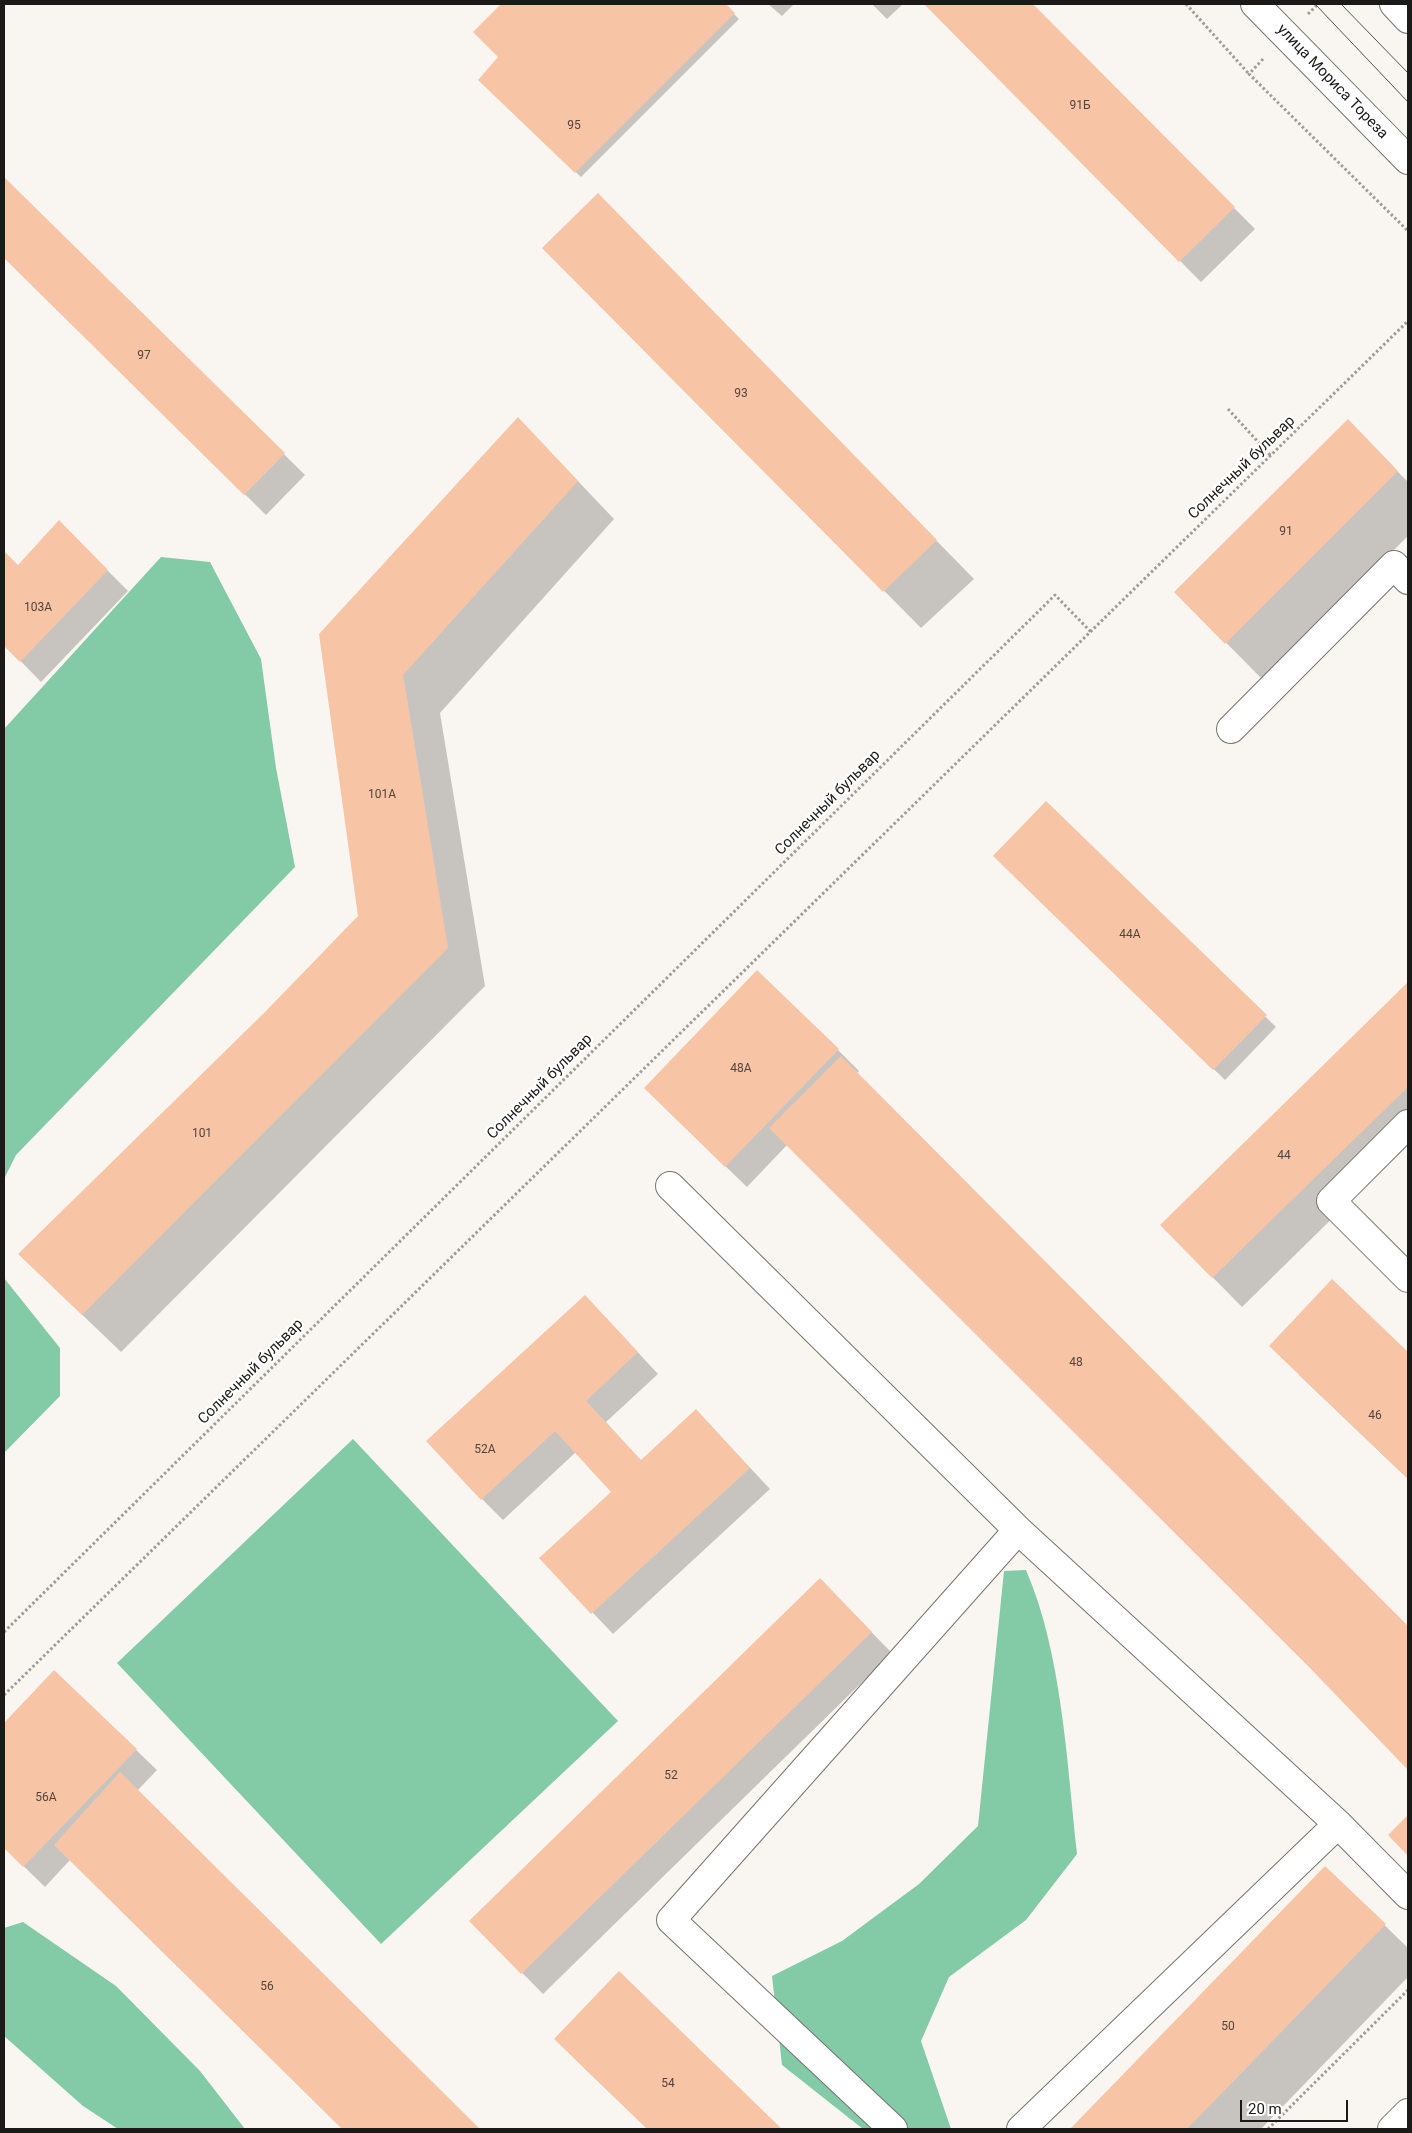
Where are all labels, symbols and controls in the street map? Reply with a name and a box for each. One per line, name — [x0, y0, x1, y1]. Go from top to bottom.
street label: улица Мориса Тореза — [1273, 21, 1391, 143]
house number: 91Б — [1069, 99, 1091, 113]
house number: 95 — [567, 119, 581, 133]
house number: 97 — [137, 349, 151, 363]
house number: 93 — [734, 387, 748, 401]
street label: Солнечный бульвар — [1185, 412, 1299, 524]
house number: 91 — [1279, 525, 1293, 539]
house number: 103А — [24, 601, 52, 615]
street label: Солнечный бульвар — [772, 747, 884, 859]
house number: 101А — [368, 788, 396, 802]
house number: 44А — [1119, 928, 1141, 942]
street label: Солнечный бульвар — [484, 1031, 596, 1143]
house number: 48А — [730, 1062, 752, 1076]
house number: 101 — [192, 1127, 212, 1141]
house number: 44 — [1277, 1149, 1291, 1163]
street label: Солнечный бульвар — [195, 1316, 307, 1428]
house number: 48 — [1069, 1356, 1083, 1370]
house number: 46 — [1368, 1409, 1382, 1423]
house number: 52А — [474, 1443, 496, 1457]
house number: 52 — [664, 1769, 678, 1783]
house number: 56А — [35, 1791, 57, 1805]
house number: 56 — [260, 1980, 274, 1994]
house number: 50 — [1221, 2020, 1235, 2034]
house number: 54 — [661, 2077, 675, 2091]
scale bar — [1242, 2090, 1350, 2122]
text: 20 m — [1248, 2100, 1282, 2118]

